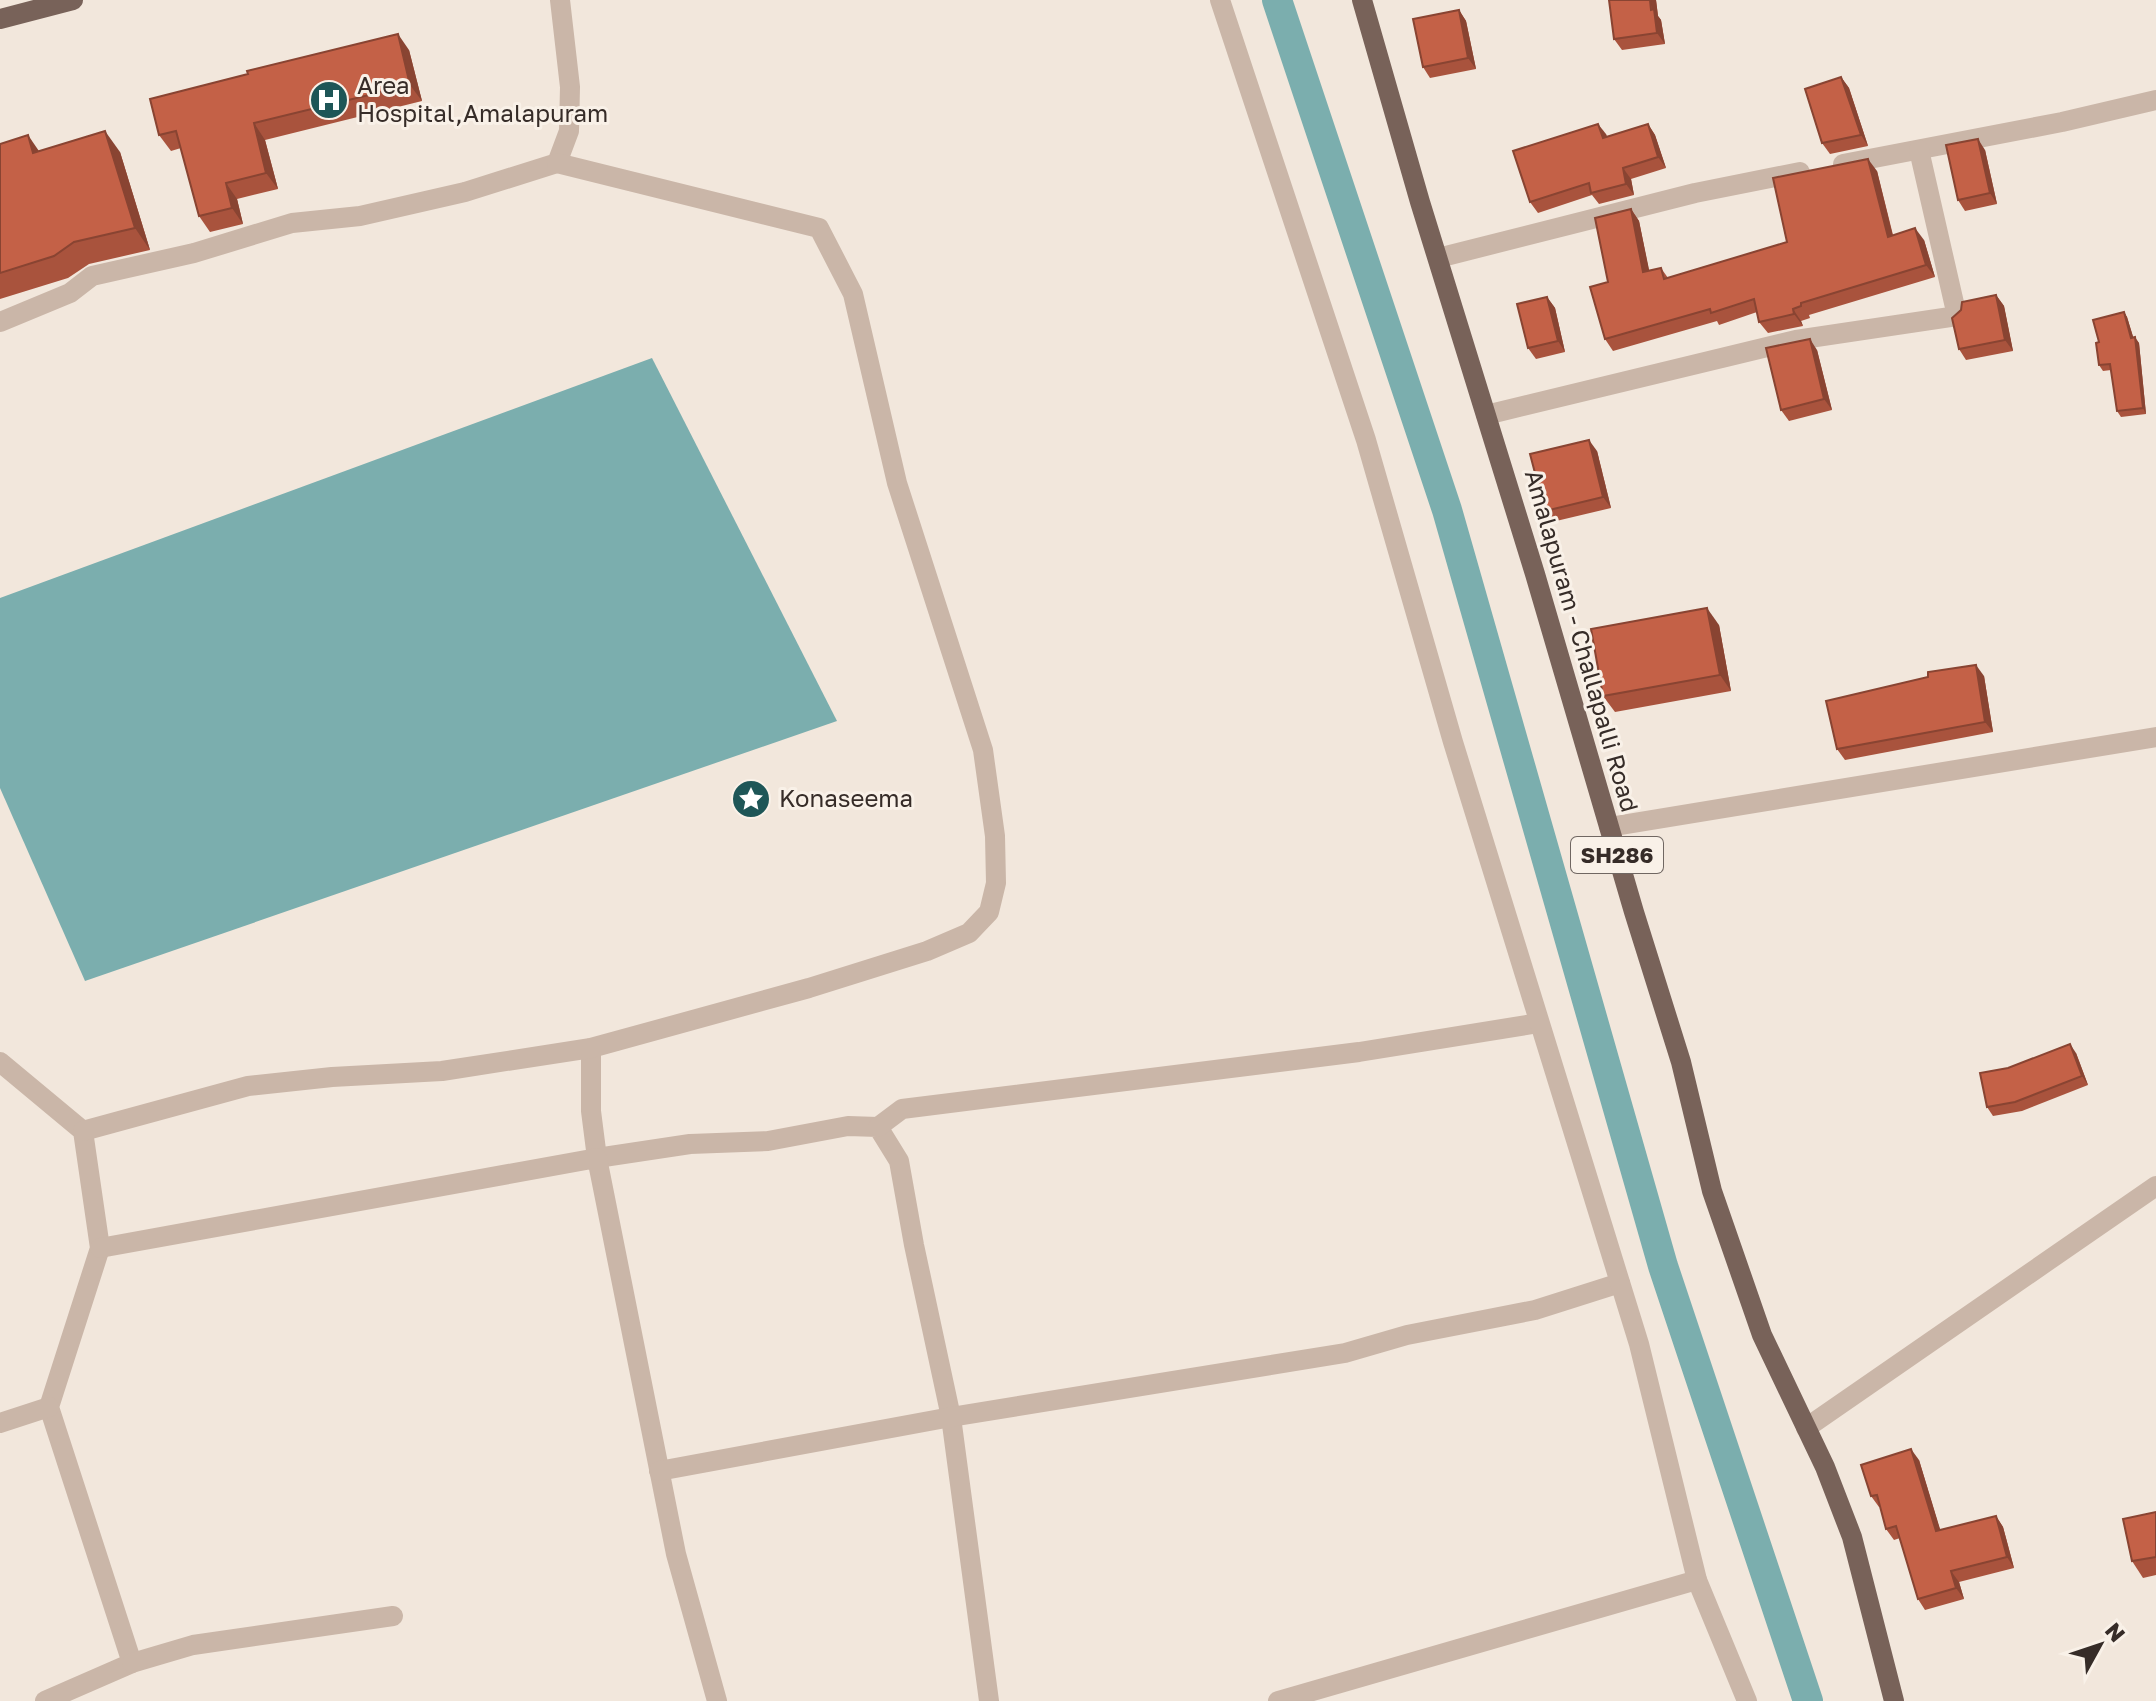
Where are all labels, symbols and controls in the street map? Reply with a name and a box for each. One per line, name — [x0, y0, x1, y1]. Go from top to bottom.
place label: Area Hospital,Amalapuram — [357, 70, 608, 127]
hospital icon: Area Hospital,Amalapuram — [308, 79, 350, 121]
street label: Amalapuram - Challapalli Road — [1520, 466, 1645, 815]
place icon: Konaseema — [730, 778, 772, 820]
place label: Konaseema — [779, 783, 913, 812]
road number: SH286 — [1571, 837, 1663, 873]
north arrow — [2060, 1605, 2140, 1685]
text: N — [2100, 1617, 2131, 1647]

